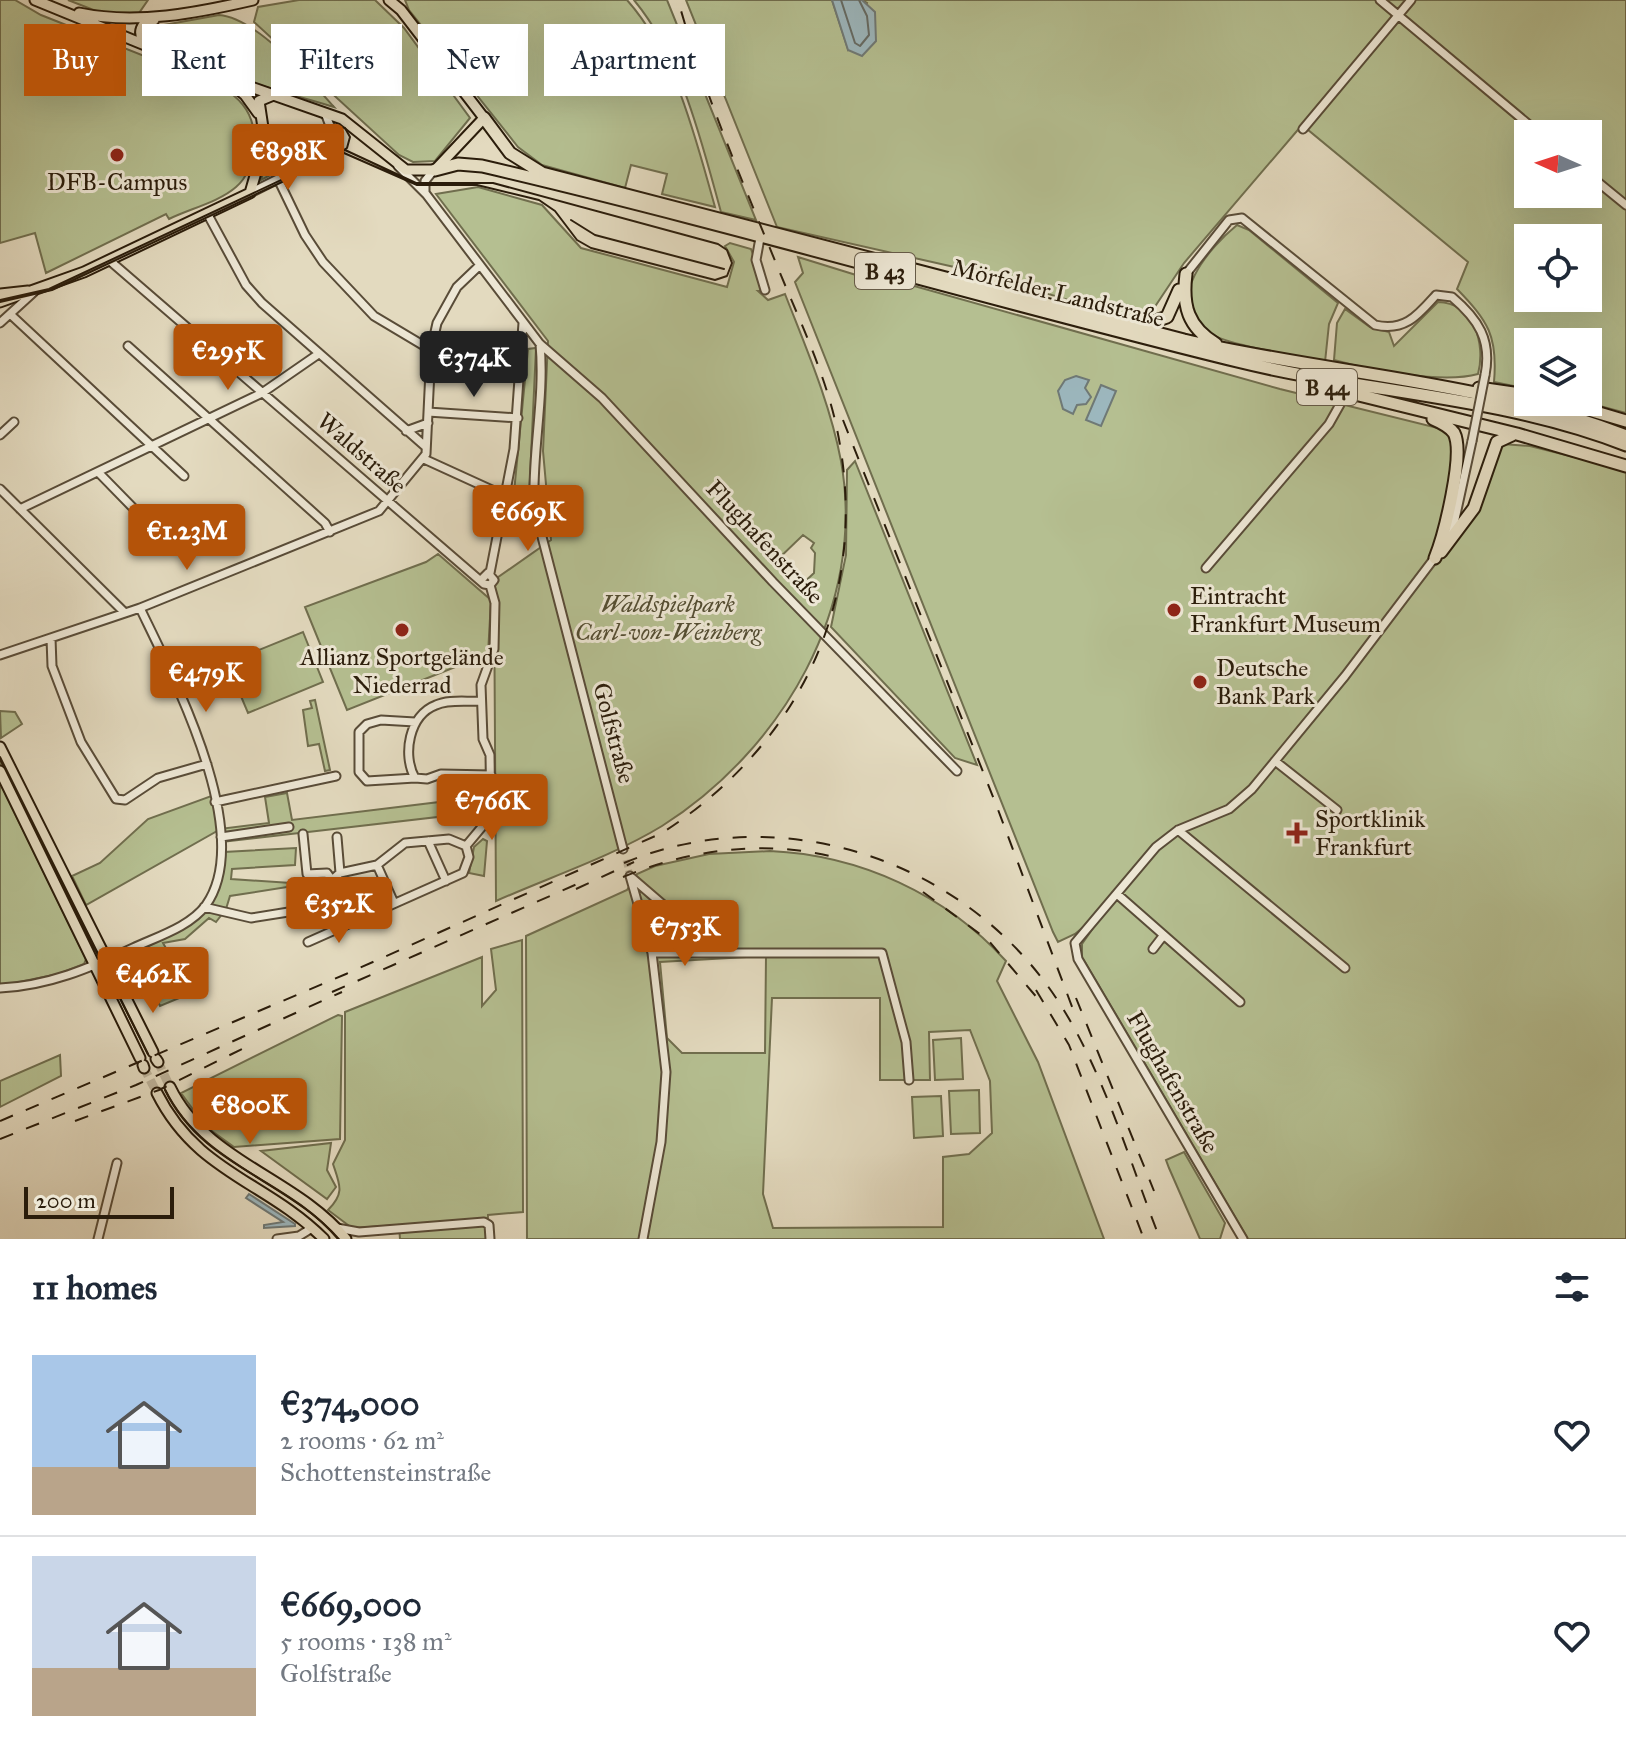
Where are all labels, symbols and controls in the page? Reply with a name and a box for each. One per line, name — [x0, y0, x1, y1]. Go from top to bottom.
chip: Buy — [24, 24, 126, 96]
chip: Rent — [142, 24, 255, 96]
chip: Filters — [271, 24, 402, 96]
chip: New — [418, 24, 528, 96]
chip: Apartment — [544, 24, 725, 96]
north arrow — [1514, 120, 1602, 208]
map controls — [1514, 120, 1602, 416]
pin: €898K — [232, 124, 344, 192]
text: €898K — [250, 134, 326, 166]
marker: DFB-Campus — [108, 146, 126, 164]
place label: DFB-Campus — [47, 167, 187, 197]
button: locate — [1514, 224, 1602, 312]
street label: Mörfelder Landstraße — [949, 252, 1167, 334]
road number: B 43 — [855, 253, 915, 289]
pin: €295K — [172, 324, 284, 392]
button: layers — [1514, 328, 1602, 416]
pin: €374K — [418, 331, 530, 399]
text: €295K — [191, 334, 265, 366]
text: €374K — [438, 341, 510, 373]
road number: B 44 — [1297, 369, 1357, 405]
street label: Waldstraße — [311, 406, 413, 500]
street label: Flughafenstraße — [700, 474, 830, 610]
pin: €669K — [472, 485, 584, 553]
text: €669K — [491, 495, 565, 527]
pin: €1.23M — [122, 504, 252, 572]
text: €1.23M — [146, 514, 228, 546]
place label: Eintracht Frankfurt Museum — [1190, 581, 1381, 639]
park label: Waldspielpark Carl-von-Weinberg — [575, 589, 763, 647]
marker: Eintracht Frankfurt Museum — [1165, 601, 1183, 619]
marker: Allianz Sportgelände Niederrad — [393, 621, 411, 639]
place label: Allianz Sportgelände Niederrad — [299, 642, 504, 700]
pin: €479K — [150, 646, 262, 714]
place label: Deutsche Bank Park — [1216, 653, 1316, 711]
text: €479K — [168, 656, 244, 688]
marker: Deutsche Bank Park — [1191, 673, 1209, 691]
street label: Golfstraße — [586, 679, 642, 787]
pin: €766K — [436, 774, 548, 842]
text: €766K — [455, 784, 529, 816]
place label: Sportklinik Frankfurt — [1315, 804, 1426, 862]
marker: Sportklinik Frankfurt — [1286, 822, 1308, 844]
pin: €352K — [283, 877, 395, 945]
text: €352K — [304, 887, 374, 919]
pin: €753K — [629, 900, 741, 968]
text: €753K — [650, 910, 720, 942]
pin: €462K — [97, 947, 209, 1015]
text: €462K — [116, 957, 190, 989]
street label: Flughafenstraße — [1120, 1006, 1226, 1158]
pin: €800K — [194, 1078, 306, 1146]
text: €800K — [211, 1088, 289, 1120]
scale bar — [24, 1183, 174, 1219]
text: 200 m — [36, 1187, 96, 1214]
icon: filters — [1550, 1265, 1594, 1309]
text: 11 homes — [32, 1267, 157, 1308]
text: €374,000 — [280, 1383, 419, 1424]
icon: home — [96, 1387, 192, 1483]
icon: heart — [1550, 1413, 1594, 1457]
text: 2 rooms · 62 m² — [280, 1424, 444, 1456]
text: Schottensteinstraße — [280, 1456, 491, 1488]
text: €669,000 — [280, 1584, 422, 1625]
icon: home — [96, 1588, 192, 1684]
icon: heart — [1550, 1614, 1594, 1658]
text: 5 rooms · 138 m² — [280, 1625, 452, 1657]
text: Golfstraße — [280, 1657, 392, 1689]

